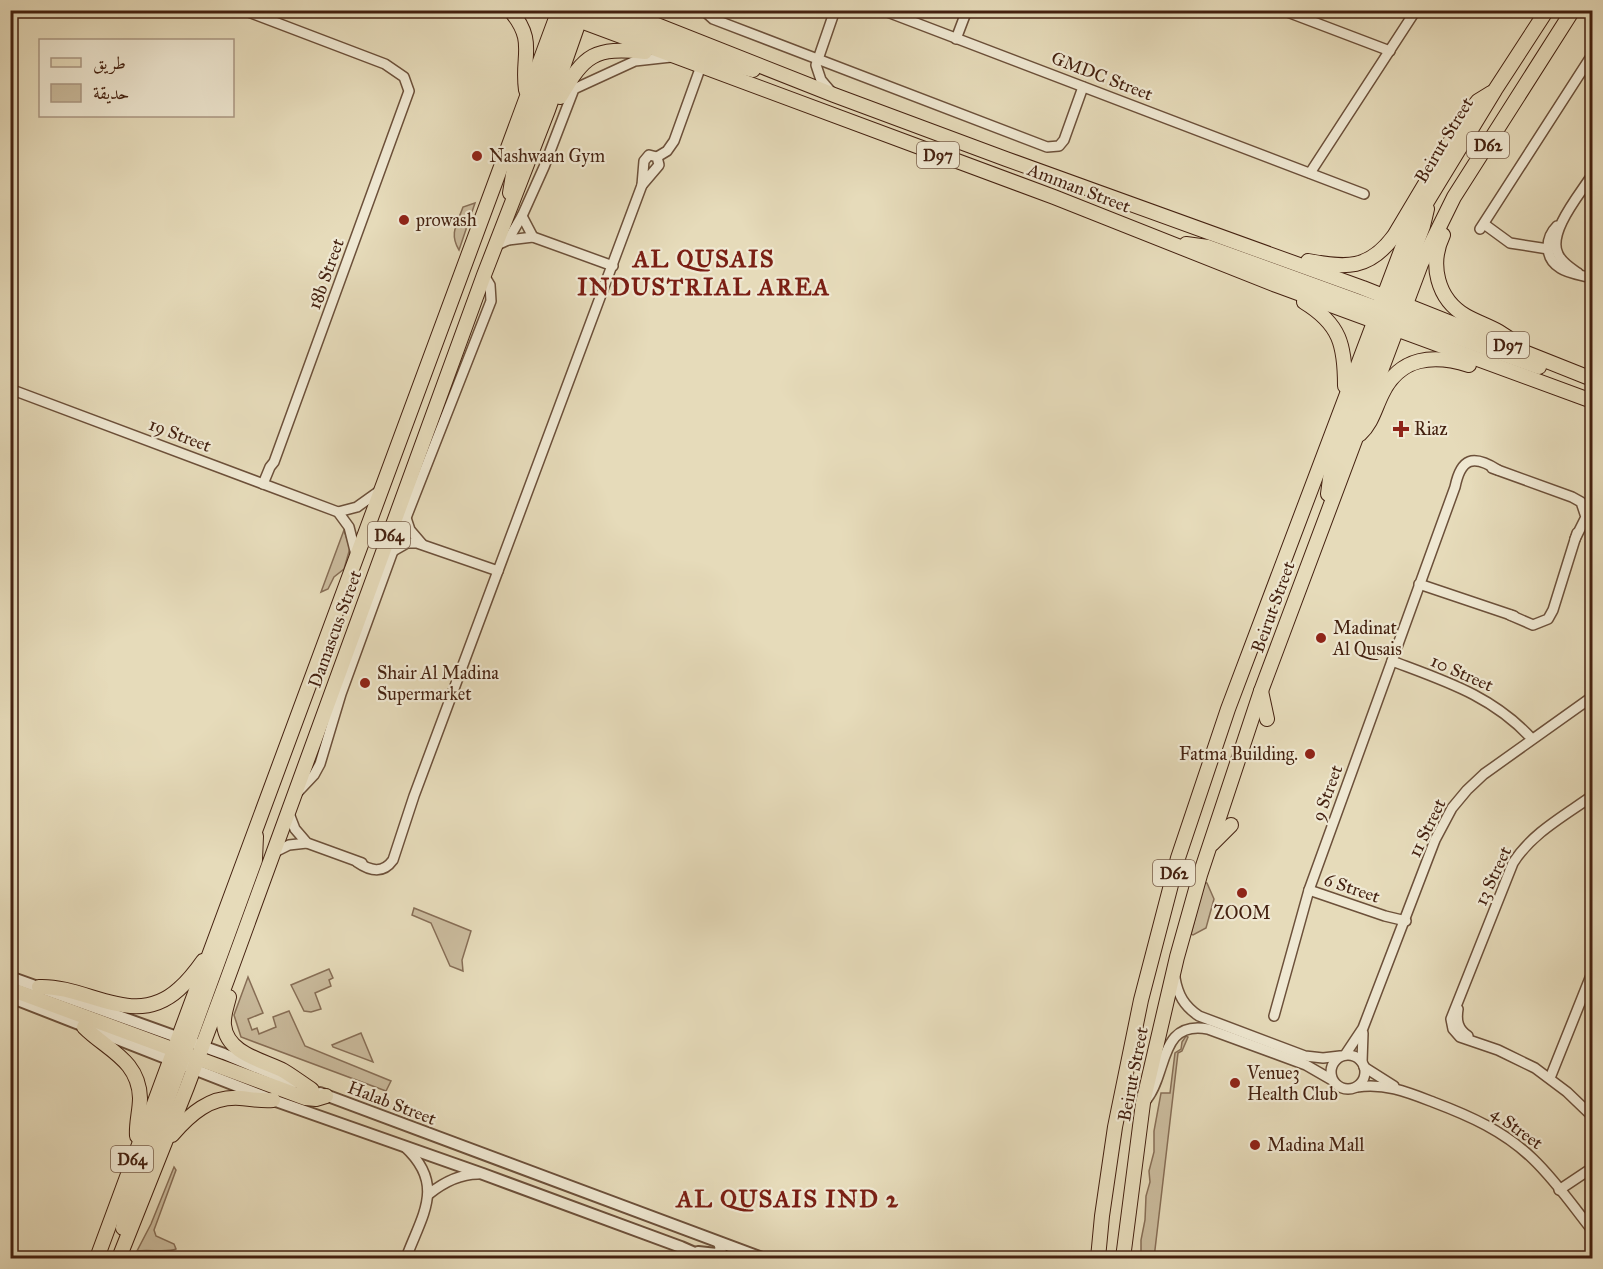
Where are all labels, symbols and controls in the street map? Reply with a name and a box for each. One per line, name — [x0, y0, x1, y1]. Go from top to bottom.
legend — [39, 39, 234, 117]
street label: GMDC Street — [1048, 47, 1156, 106]
text: طريق — [93, 52, 126, 75]
text: حديقة — [93, 82, 129, 104]
street label: Beirut Street — [1410, 93, 1478, 187]
road number: D62 — [1467, 132, 1509, 158]
road number: D97 — [917, 142, 959, 168]
place label: Nashwaan Gym — [489, 145, 605, 167]
marker: Nashwaan Gym — [470, 149, 484, 163]
street label: Amman Street — [1024, 158, 1134, 218]
place label: prowash — [415, 209, 477, 231]
marker: prowash — [397, 213, 411, 227]
street label: 18b Street — [303, 235, 349, 313]
district label: AL QUSAIS INDUSTRIAL AREA — [577, 244, 831, 302]
road number: D97 — [1487, 332, 1529, 358]
street label: 19 Street — [146, 413, 215, 457]
place label: Riaz — [1414, 418, 1448, 440]
marker: Riaz — [1392, 420, 1410, 438]
road number: D64 — [368, 522, 410, 548]
street label: Beirut Street — [1246, 558, 1300, 656]
street label: Damascus Street — [304, 567, 367, 691]
place label: Madinat Al Qusais — [1332, 617, 1402, 660]
marker: Madinat Al Qusais — [1314, 631, 1328, 645]
street label: 10 Street — [1427, 650, 1497, 697]
place label: Shair Al Madina Supermarket — [377, 662, 499, 705]
marker: Shair Al Madina Supermarket — [358, 676, 372, 690]
place label: Fatma Building. — [1179, 743, 1298, 766]
marker: Fatma Building. — [1303, 747, 1317, 761]
street label: 9 Street — [1307, 761, 1348, 824]
street label: 11 Street — [1403, 794, 1451, 861]
street label: 13 Street — [1470, 842, 1517, 909]
road number: D62 — [1153, 860, 1195, 886]
street label: 6 Street — [1321, 868, 1384, 908]
marker: ZOOM — [1235, 886, 1249, 900]
place label: ZOOM — [1213, 902, 1271, 924]
street label: Beirut Street — [1113, 1024, 1153, 1123]
place label: Venue3 Health Club — [1246, 1062, 1338, 1105]
street label: Halab Street — [345, 1076, 440, 1130]
marker: Venue3 Health Club — [1228, 1076, 1242, 1090]
street label: 4 Street — [1487, 1102, 1548, 1154]
place label: Madina Mall — [1267, 1134, 1364, 1156]
marker: Madina Mall — [1248, 1138, 1262, 1152]
road number: D64 — [111, 1146, 153, 1172]
district label: AL QUSAIS IND 2 — [675, 1184, 899, 1214]

